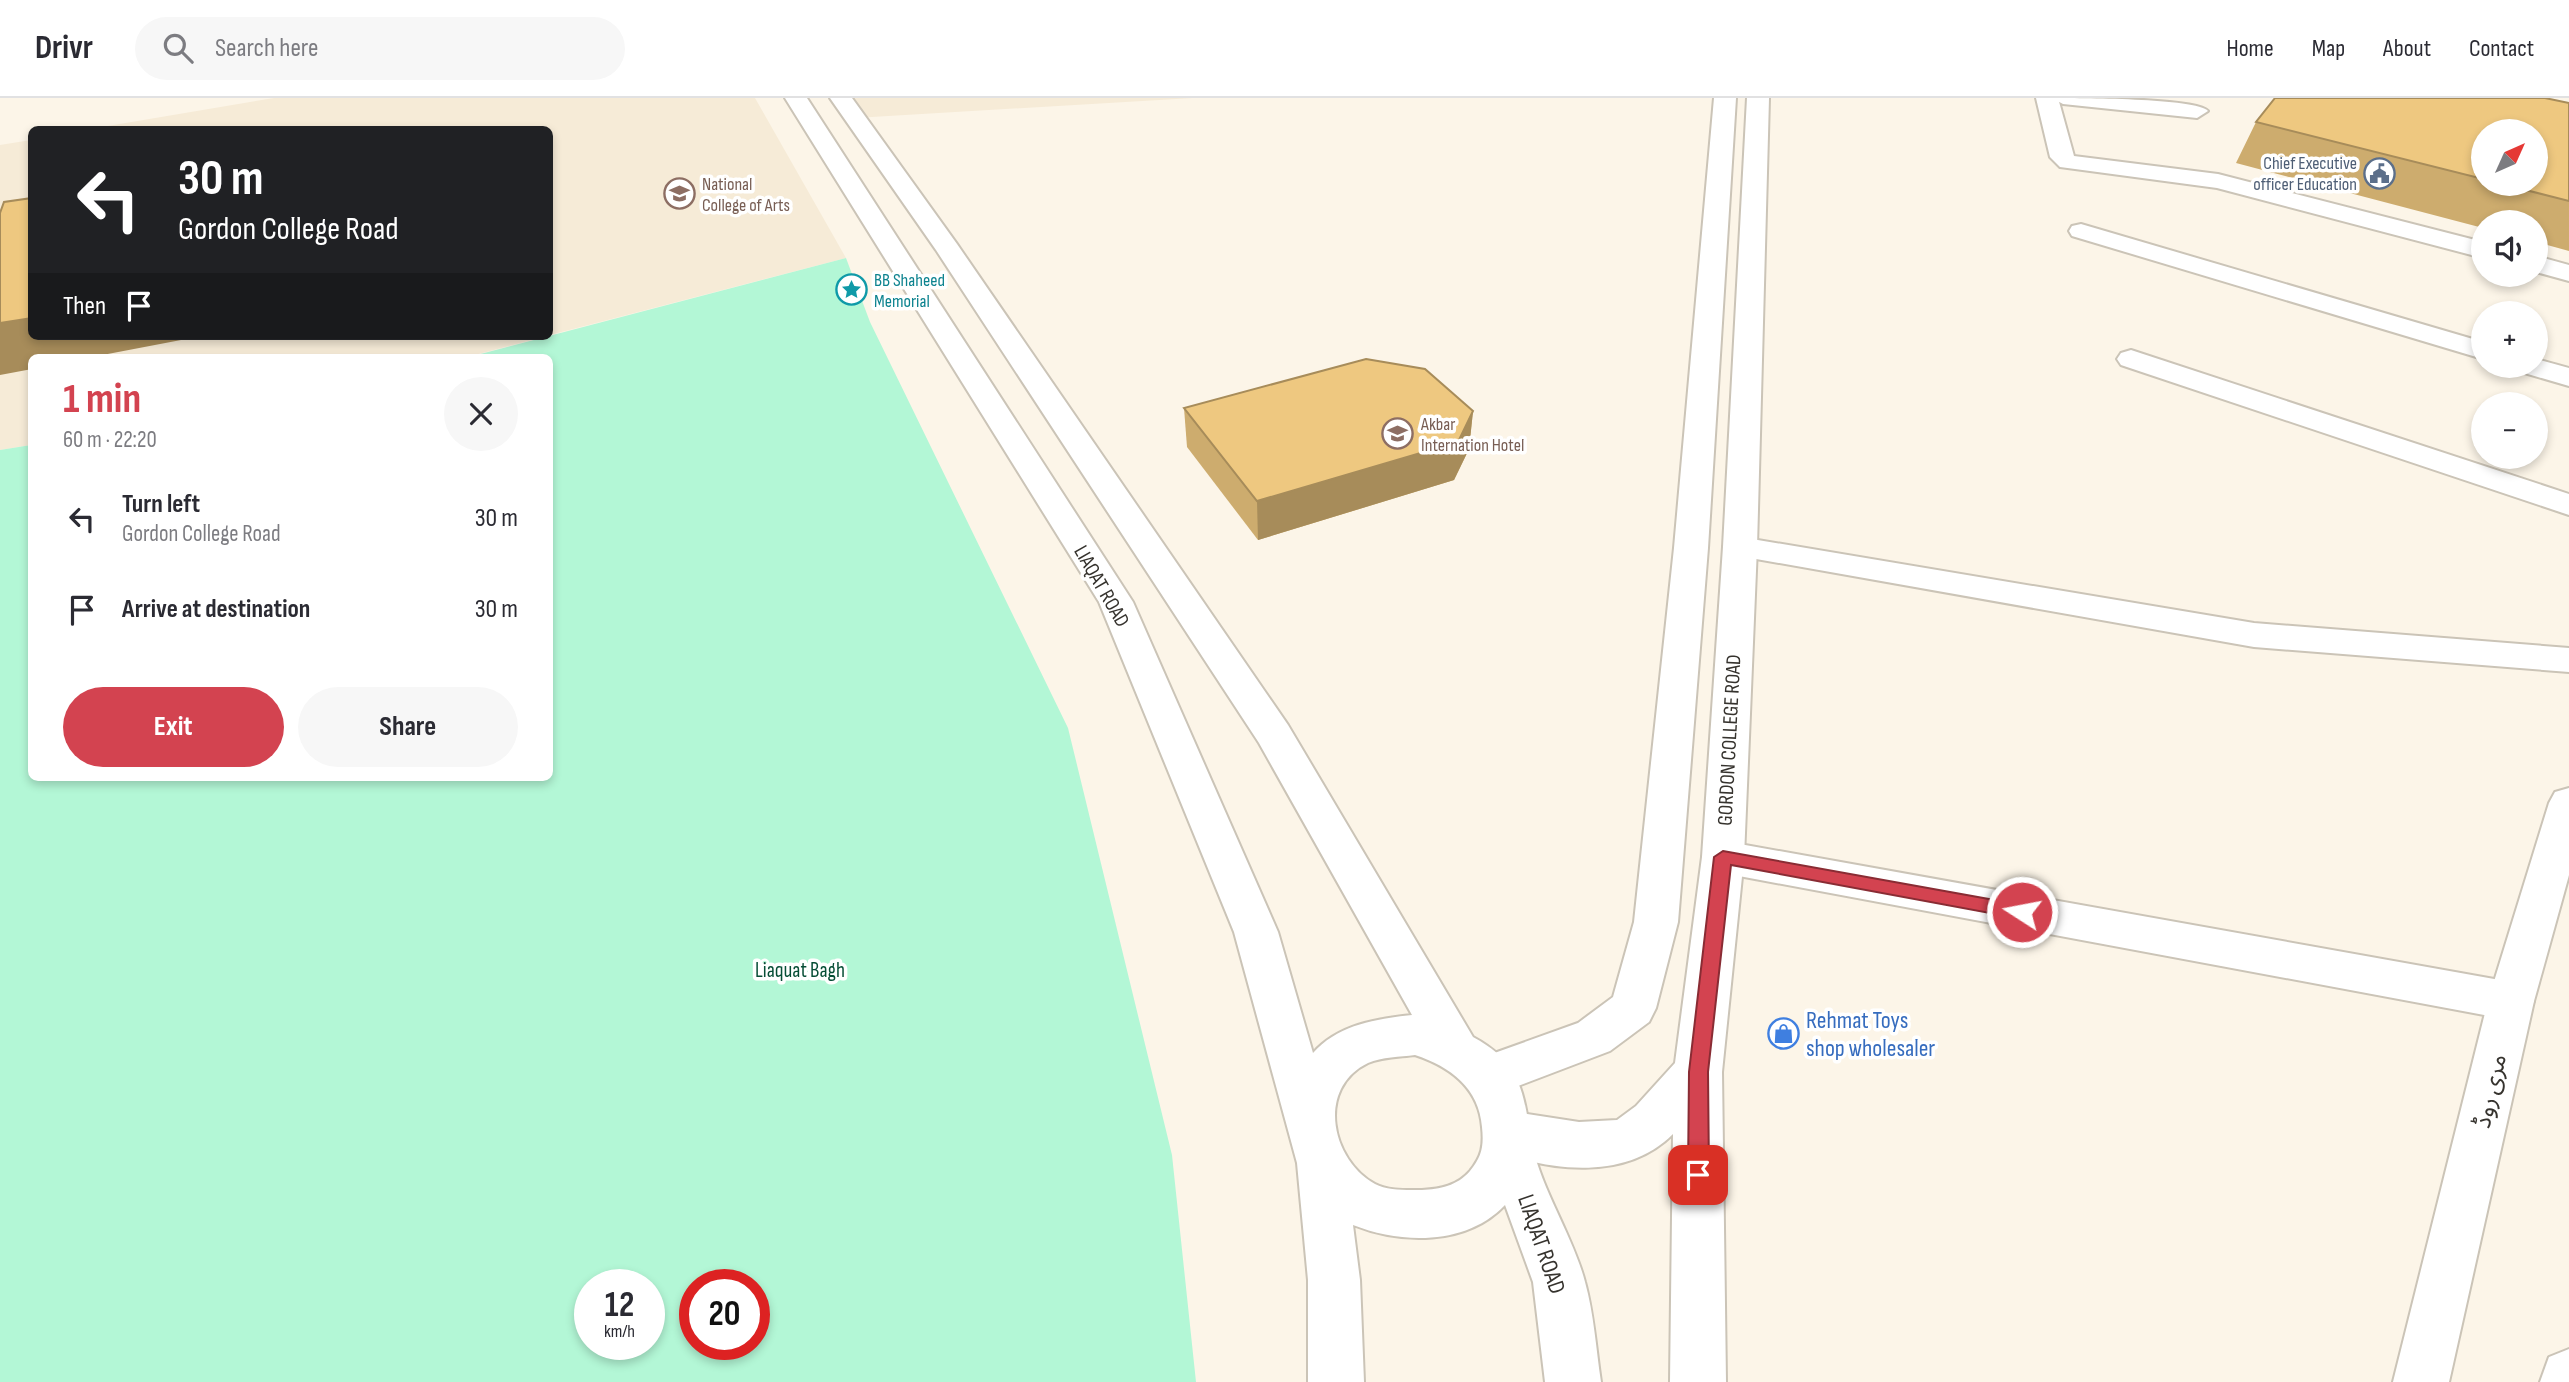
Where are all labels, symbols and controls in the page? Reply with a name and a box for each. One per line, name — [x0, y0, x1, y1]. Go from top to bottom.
search box — [135, 17, 625, 80]
text: Drivr — [35, 28, 93, 68]
icon: search — [159, 29, 197, 67]
text: Search here — [215, 33, 318, 64]
text: Home — [2226, 34, 2274, 63]
text: Map — [2312, 34, 2345, 63]
text: About — [2383, 34, 2431, 63]
text: Contact — [2469, 34, 2534, 63]
north arrow — [2471, 119, 2548, 196]
map controls — [2471, 119, 2548, 469]
text: 30 m — [178, 150, 263, 209]
place label: Chief Executive officer Education — [2253, 153, 2357, 195]
icon: left — [63, 154, 154, 245]
public building icon: Chief Executive officer Education — [2363, 156, 2397, 190]
place label: National College of Arts — [702, 174, 790, 216]
school or university icon: National College of Arts — [662, 177, 696, 211]
text: Gordon College Road — [178, 210, 399, 249]
button: sound — [2471, 210, 2548, 287]
place label: BB Shaheed Memorial — [874, 270, 945, 312]
place icon: BB Shaheed Memorial — [834, 273, 868, 307]
icon: arrive — [120, 287, 158, 325]
text: Then — [63, 291, 106, 322]
button: + — [2471, 301, 2548, 378]
text: 1 min — [63, 374, 141, 425]
button: close — [444, 377, 518, 451]
button: − — [2471, 392, 2548, 469]
place label: Akbar Internation Hotel — [1420, 414, 1524, 456]
school or university icon: Akbar Internation Hotel — [1381, 417, 1415, 451]
text: 60 m · 22:20 — [63, 426, 157, 454]
text: Turn left — [122, 489, 200, 520]
icon: left — [63, 500, 101, 538]
text: 30 m — [475, 503, 518, 534]
text: Gordon College Road — [122, 520, 281, 548]
street label: LIAQAT ROAD — [1068, 541, 1135, 632]
icon: arrive — [63, 591, 101, 629]
text: Arrive at destination — [122, 594, 310, 625]
text: 30 m — [475, 594, 518, 625]
street label: GORDON COLLEGE ROAD — [1713, 654, 1746, 826]
button: Exit — [63, 687, 284, 767]
button: Share — [298, 687, 518, 767]
position arrow — [1985, 875, 2059, 949]
park label: Liaquat Bagh — [755, 958, 845, 983]
place label: Rehmat Toys shop wholesaler — [1806, 1006, 1935, 1063]
shop icon: Rehmat Toys shop wholesaler — [1766, 1017, 1800, 1051]
street label: مری روڈ — [2468, 1051, 2513, 1131]
pin — [1668, 1145, 1728, 1205]
icon: arrive — [1679, 1156, 1717, 1194]
street label: LIAQAT ROAD — [1511, 1191, 1572, 1298]
speed limit sign: 20 — [679, 1269, 770, 1360]
text: 12 — [605, 1284, 634, 1327]
text: km/h — [604, 1321, 635, 1342]

